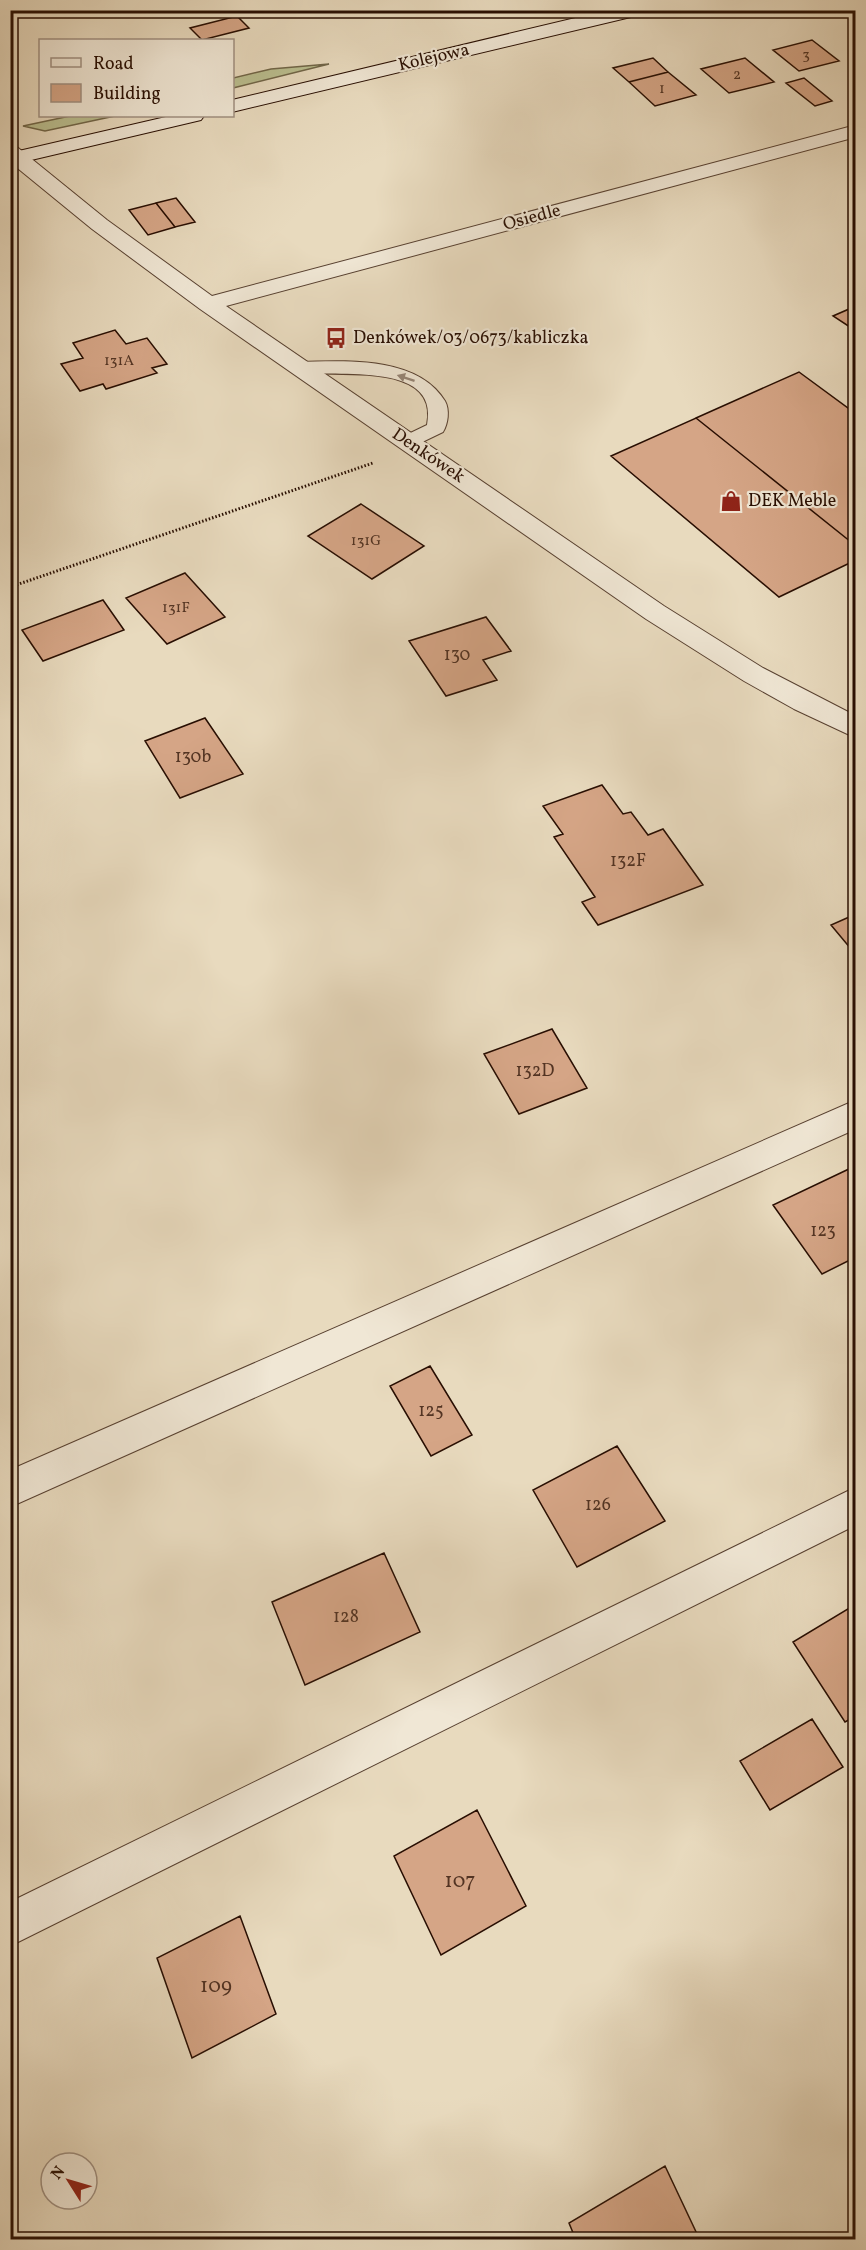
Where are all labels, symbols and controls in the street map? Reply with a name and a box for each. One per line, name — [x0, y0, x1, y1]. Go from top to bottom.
street label: Kolejowa — [396, 38, 472, 78]
legend — [39, 39, 234, 117]
house number: 3 — [802, 45, 810, 66]
text: Road — [93, 52, 134, 77]
house number: 2 — [733, 65, 741, 86]
house number: 1 — [659, 79, 665, 100]
text: Building — [93, 82, 161, 107]
street label: Osiedle — [500, 198, 564, 238]
bus stop icon: Denkówek/03/0673/kabliczka — [324, 326, 348, 350]
place label: Denkówek/03/0673/kabliczka — [353, 326, 588, 351]
house number: 131A — [104, 351, 134, 372]
one-way arrow — [397, 373, 415, 382]
street label: Denkówek — [386, 422, 470, 490]
shop icon: DEK Meble — [719, 489, 743, 513]
place label: DEK Meble — [748, 489, 836, 514]
house number: 131G — [351, 531, 381, 552]
house number: 131F — [162, 598, 190, 619]
house number: 130 — [444, 643, 471, 668]
house number: 130b — [175, 745, 211, 770]
house number: 132F — [610, 849, 646, 874]
house number: 132D — [515, 1059, 555, 1084]
house number: 123 — [810, 1219, 836, 1244]
house number: 125 — [418, 1399, 444, 1424]
house number: 126 — [585, 1493, 611, 1518]
house number: 128 — [333, 1605, 359, 1630]
house number: 107 — [445, 1867, 475, 1896]
house number: 109 — [200, 1972, 232, 2001]
north arrow — [39, 2151, 99, 2211]
text: N — [46, 2162, 71, 2184]

